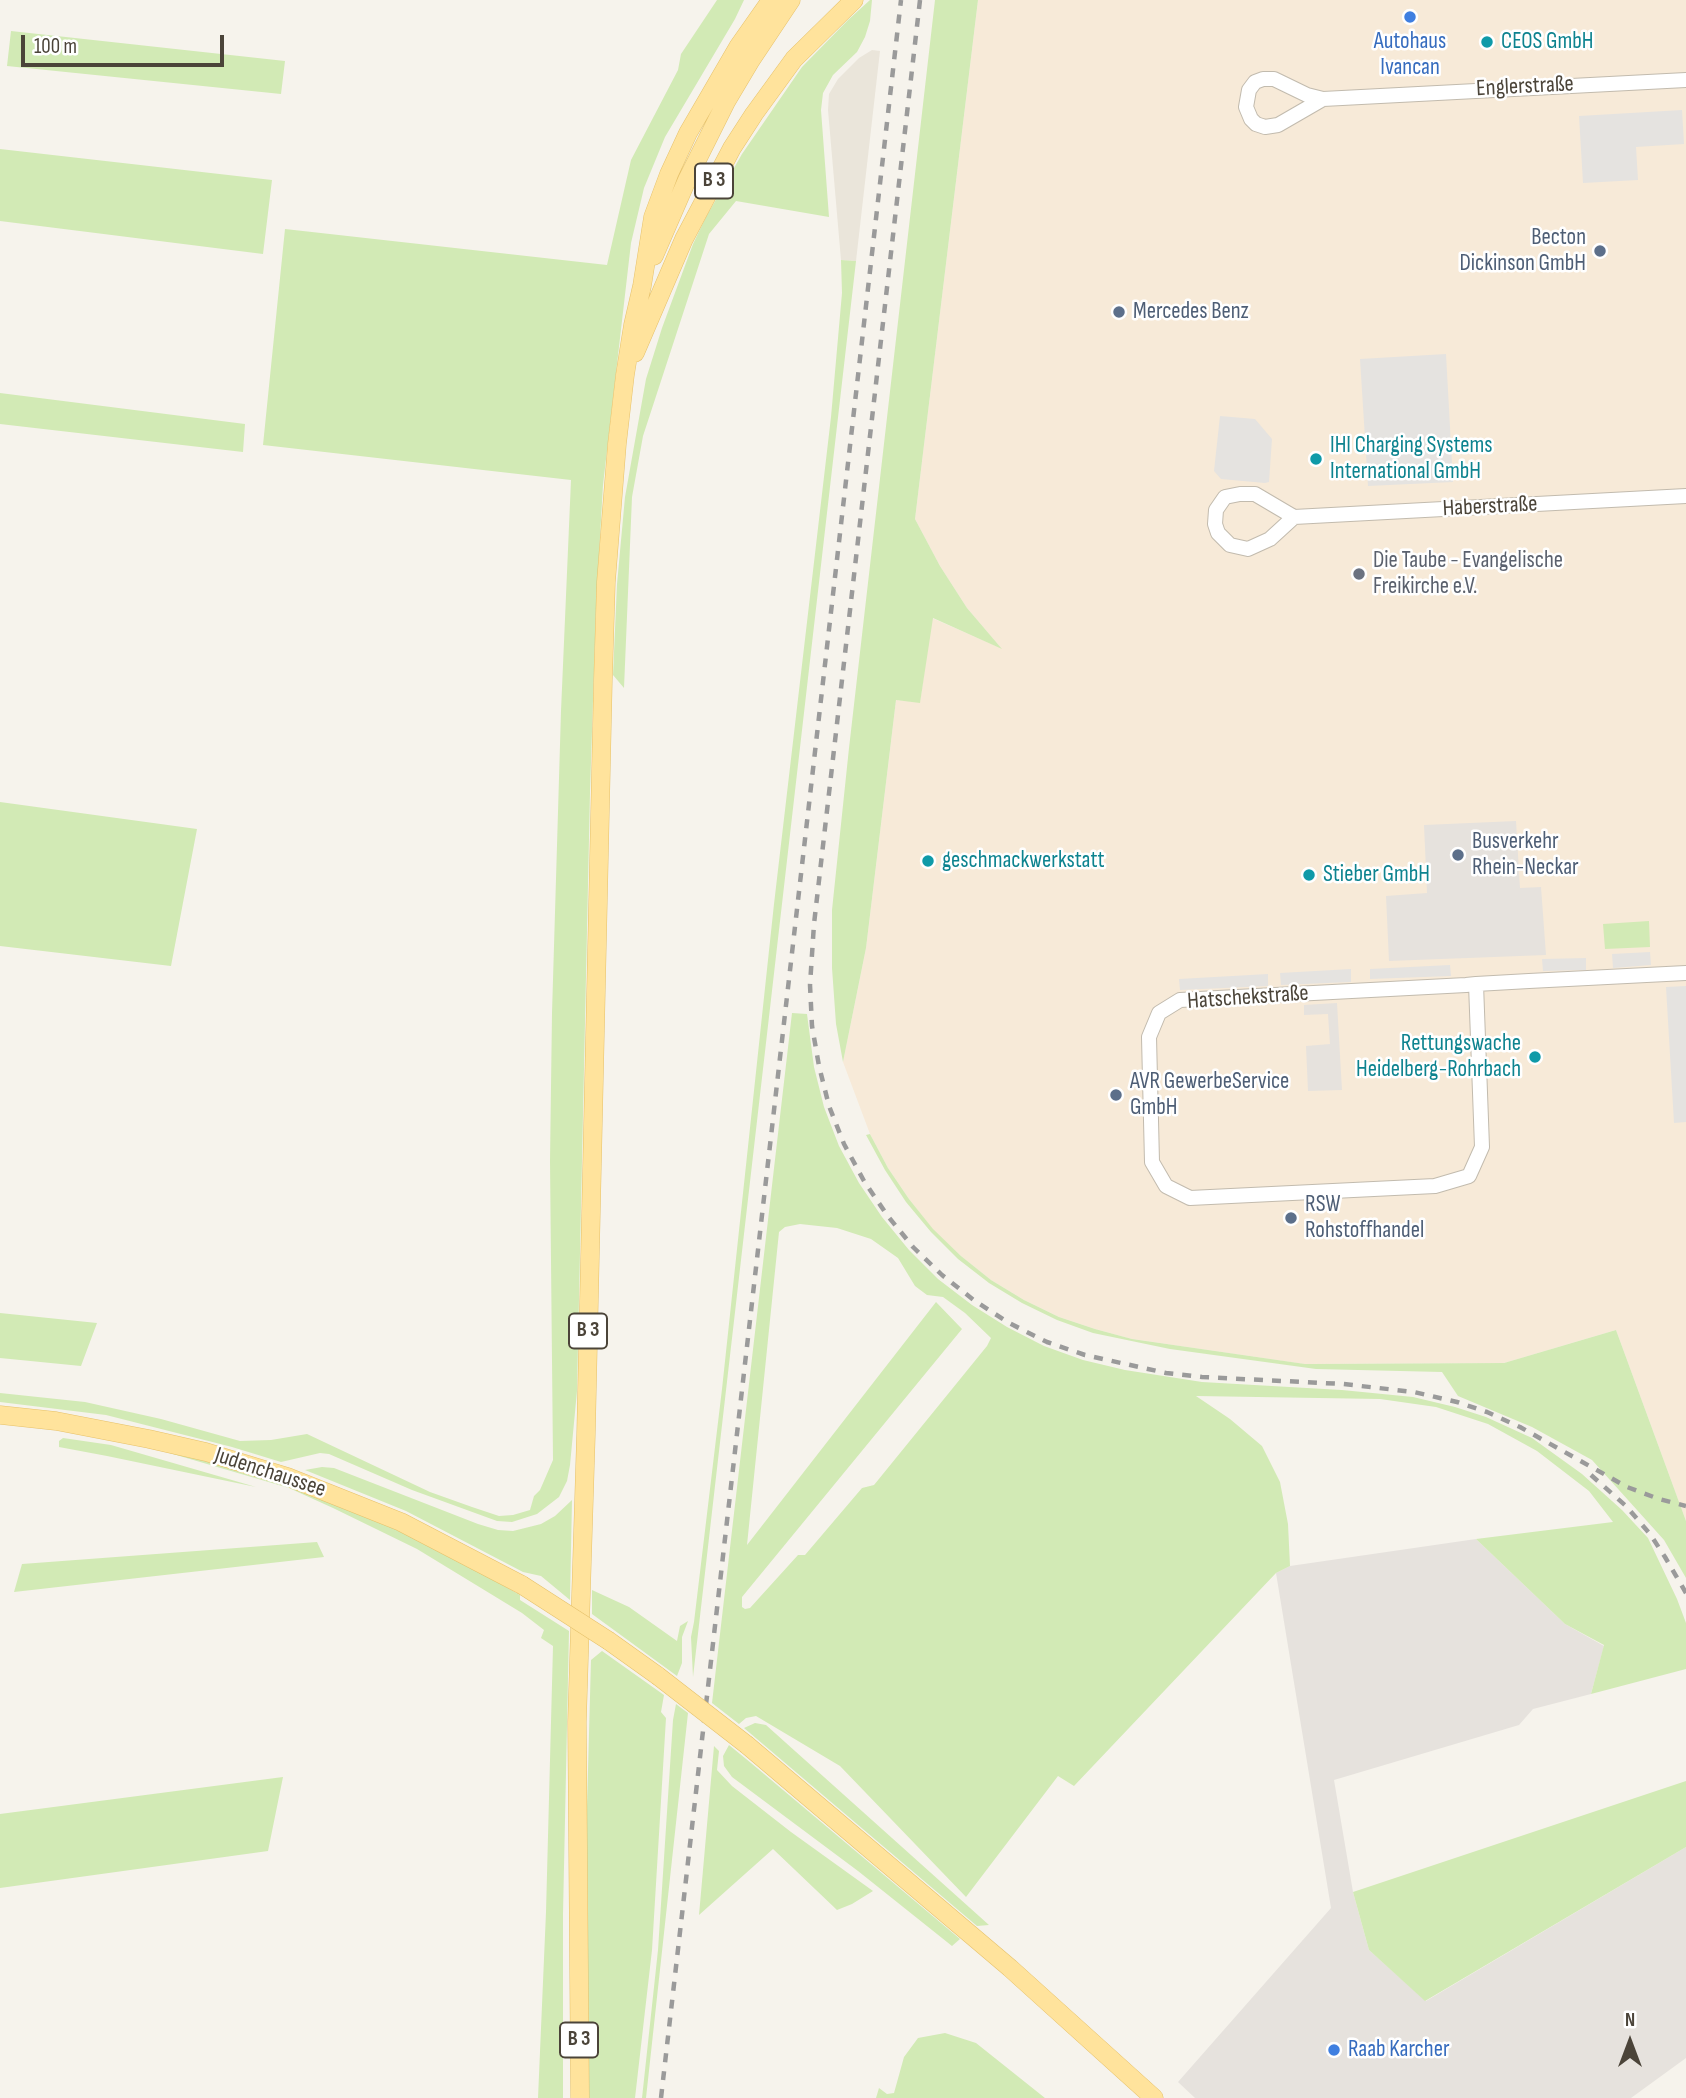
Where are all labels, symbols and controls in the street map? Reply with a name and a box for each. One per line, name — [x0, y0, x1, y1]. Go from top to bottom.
marker: Autohaus Ivancan — [1402, 9, 1418, 25]
scale bar — [24, 21, 228, 65]
place label: Autohaus Ivancan — [1374, 28, 1446, 82]
place label: CEOS GmbH — [1501, 28, 1594, 56]
text: 100 m — [34, 34, 77, 59]
marker: CEOS GmbH — [1479, 34, 1495, 50]
street label: Englerstraße — [1476, 71, 1574, 103]
road number: B 3 — [695, 164, 733, 198]
place label: Becton Dickinson GmbH — [1459, 224, 1586, 278]
marker: Becton Dickinson GmbH — [1592, 243, 1608, 259]
place label: Mercedes Benz — [1133, 298, 1249, 326]
marker: Mercedes Benz — [1111, 304, 1127, 320]
place label: IHI Charging Systems International GmbH — [1330, 432, 1493, 486]
marker: IHI Charging Systems International GmbH — [1308, 451, 1324, 467]
street label: Haberstraße — [1442, 491, 1538, 523]
place label: Die Taube - Evangelische Freikirche e.V. — [1373, 547, 1563, 601]
marker: Die Taube - Evangelische Freikirche e.V. — [1351, 566, 1367, 582]
place label: Busverkehr Rhein-Neckar — [1472, 828, 1579, 882]
place label: geschmackwerkstatt — [942, 847, 1104, 875]
marker: Busverkehr Rhein-Neckar — [1450, 847, 1466, 863]
marker: geschmackwerkstatt — [920, 853, 936, 869]
place label: Stieber GmbH — [1323, 861, 1430, 889]
marker: Stieber GmbH — [1301, 867, 1317, 883]
street label: Hatschekstraße — [1186, 980, 1310, 1016]
place label: Rettungswache Heidelberg-Rohrbach — [1356, 1030, 1521, 1084]
marker: Rettungswache Heidelberg-Rohrbach — [1527, 1049, 1543, 1065]
place label: AVR GewerbeService GmbH — [1130, 1068, 1289, 1122]
marker: AVR GewerbeService GmbH — [1108, 1087, 1124, 1103]
place label: RSW Rohstoffhandel — [1305, 1191, 1424, 1245]
marker: RSW Rohstoffhandel — [1283, 1210, 1299, 1226]
road number: B 3 — [569, 1314, 607, 1348]
street label: Judenchaussee — [211, 1442, 329, 1504]
north arrow — [1595, 2007, 1665, 2077]
text: N — [1625, 2009, 1635, 2032]
road number: B 3 — [560, 2022, 598, 2058]
place label: Raab Karcher — [1348, 2036, 1449, 2064]
marker: Raab Karcher — [1326, 2042, 1342, 2058]

